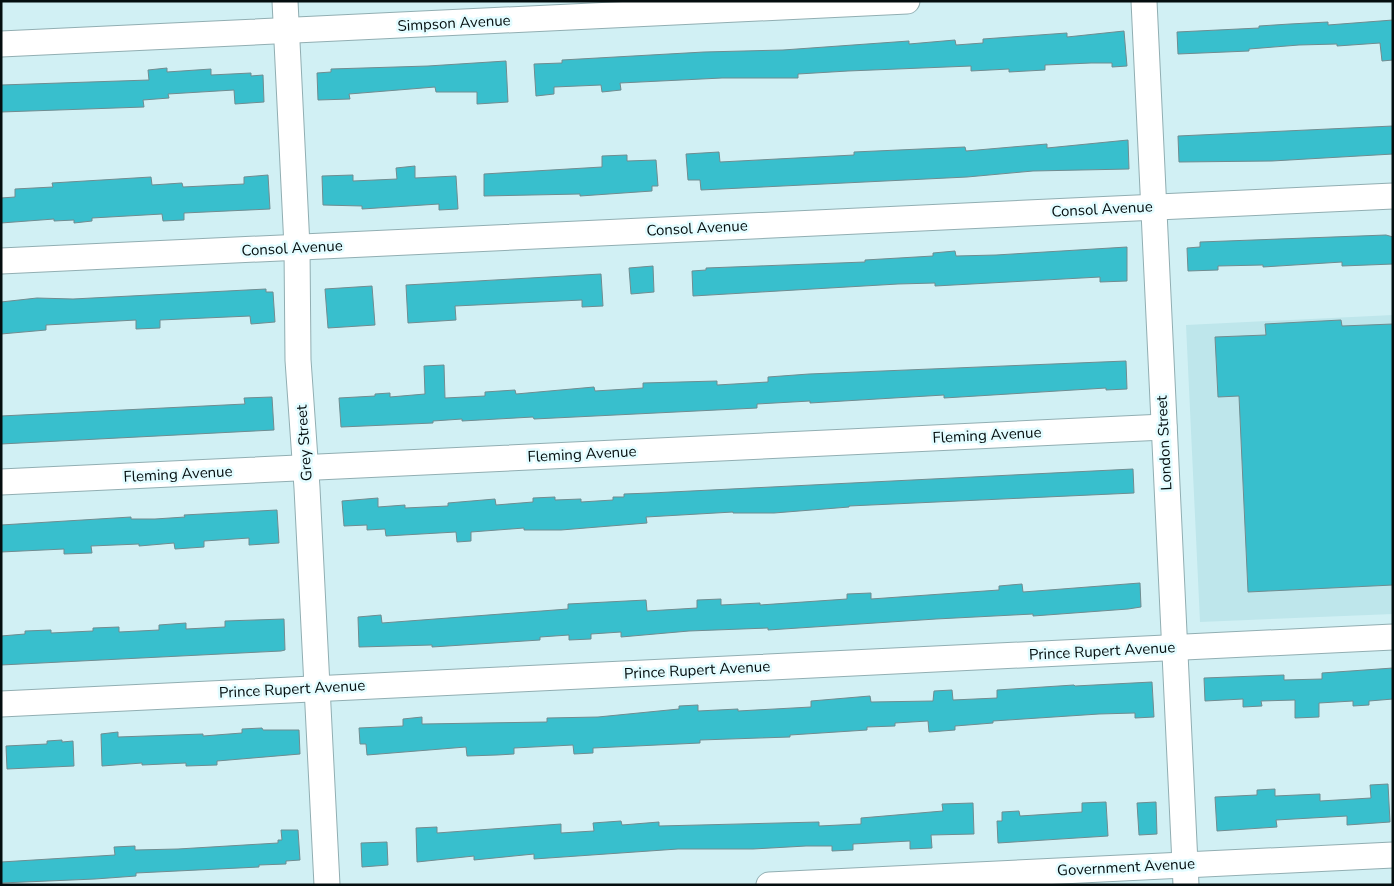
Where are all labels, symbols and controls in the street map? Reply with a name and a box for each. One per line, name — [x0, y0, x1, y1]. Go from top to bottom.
street label: Simpson Avenue — [397, 10, 511, 36]
street label: Consol Avenue — [1051, 196, 1153, 222]
street label: Consol Avenue — [646, 215, 748, 241]
street label: Consol Avenue — [241, 235, 343, 261]
street label: London Street — [1151, 394, 1176, 491]
street label: Grey Street — [291, 403, 317, 482]
street label: Fleming Avenue — [932, 422, 1042, 448]
street label: Fleming Avenue — [527, 441, 637, 467]
street label: Fleming Avenue — [123, 461, 233, 487]
street label: Prince Rupert Avenue — [1028, 637, 1176, 665]
street label: Prince Rupert Avenue — [623, 656, 771, 684]
street label: Prince Rupert Avenue — [218, 675, 366, 703]
street label: Government Avenue — [1057, 853, 1195, 881]

